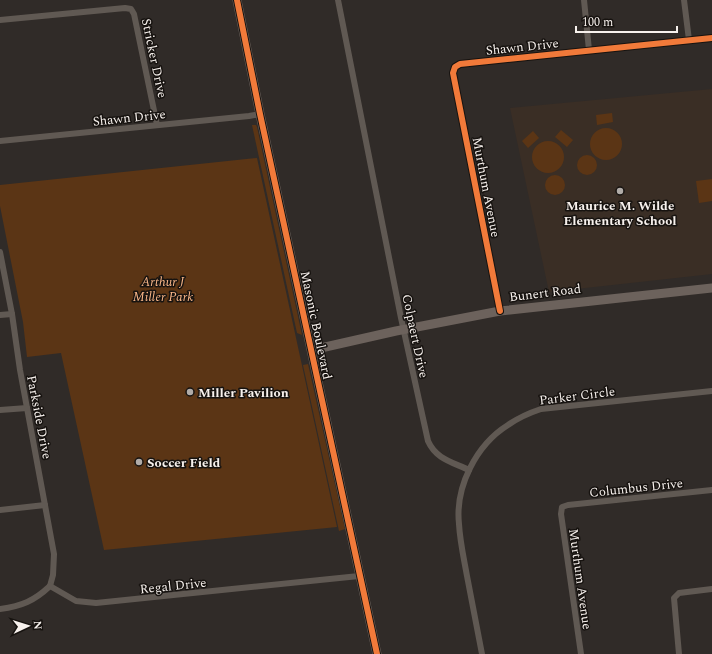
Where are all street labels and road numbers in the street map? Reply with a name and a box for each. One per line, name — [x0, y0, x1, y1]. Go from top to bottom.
street label: Stricker Drive — [136, 17, 172, 100]
street label: Shawn Drive — [485, 33, 560, 61]
street label: Shawn Drive — [92, 104, 167, 132]
street label: Murthum Avenue — [466, 135, 506, 239]
street label: Masonic Boulevard — [295, 269, 337, 381]
street label: Bunert Road — [508, 279, 582, 307]
street label: Colpaert Drive — [396, 292, 434, 380]
street label: Parkside Drive — [21, 374, 57, 461]
street label: Parker Circle — [538, 381, 616, 411]
street label: Columbus Drive — [588, 473, 684, 503]
street label: Murthum Avenue — [563, 527, 597, 631]
street label: Regal Drive — [139, 573, 207, 599]

